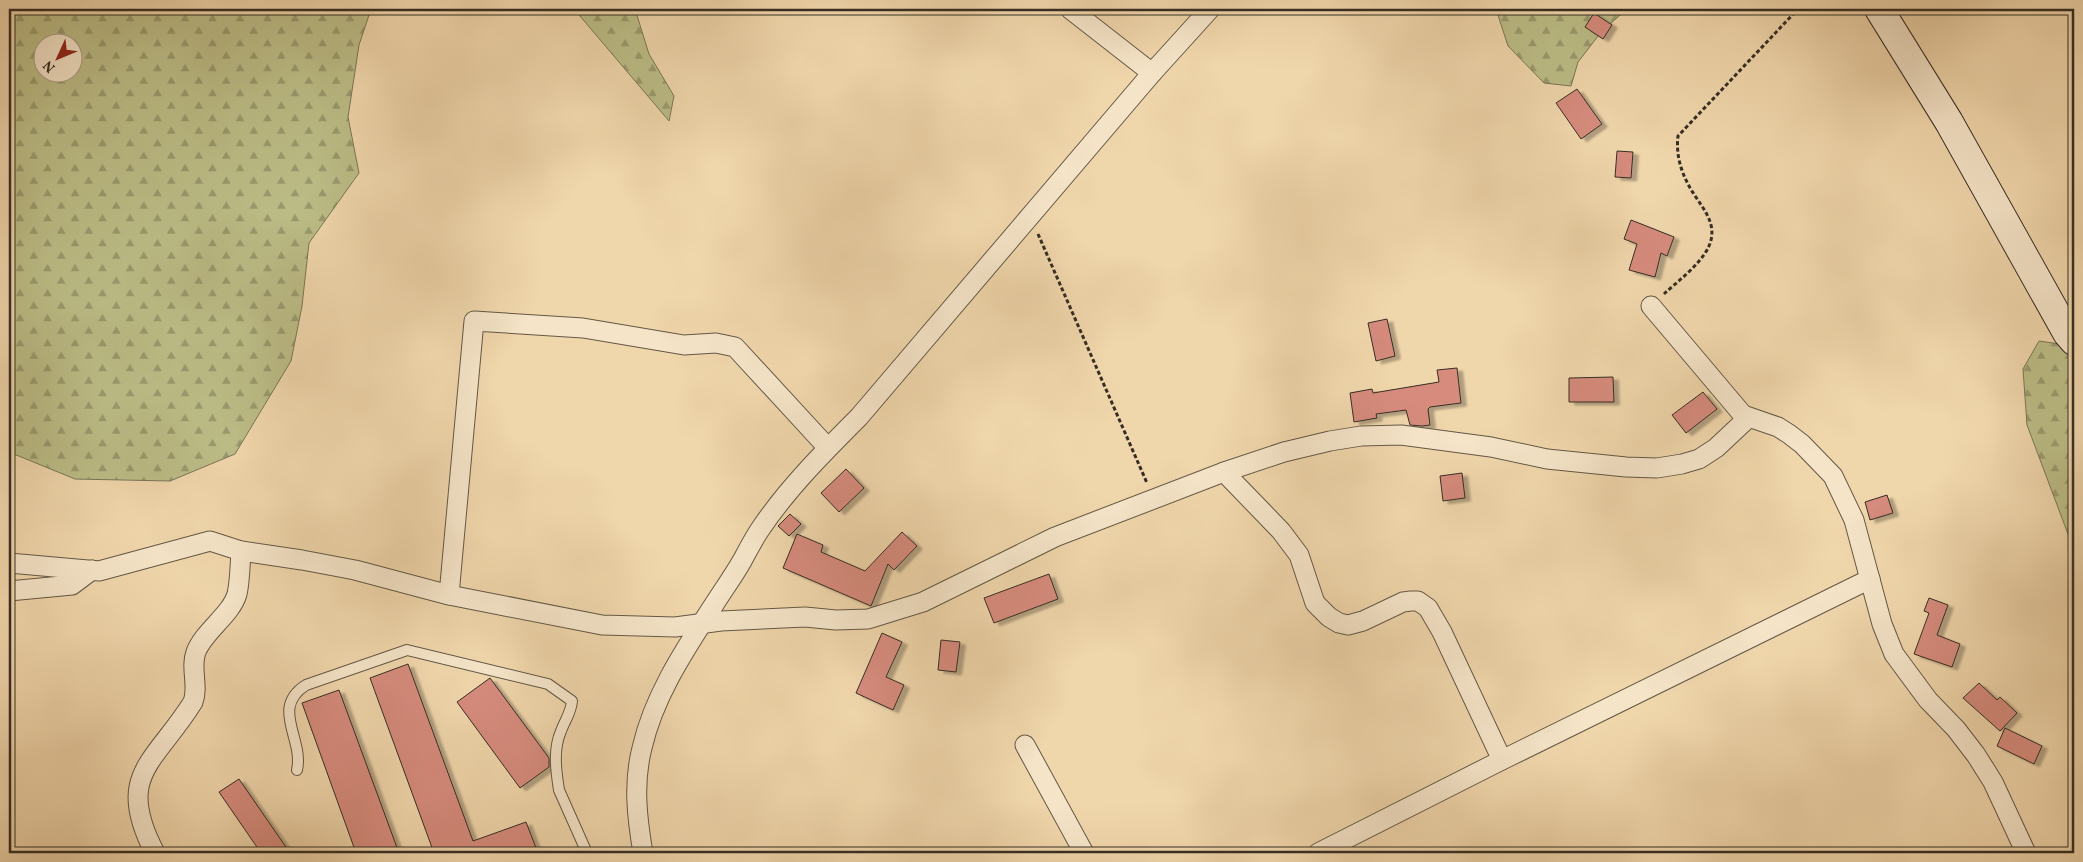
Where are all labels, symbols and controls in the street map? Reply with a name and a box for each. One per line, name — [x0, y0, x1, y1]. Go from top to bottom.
north arrow — [32, 32, 82, 82]
text: N — [39, 56, 60, 76]

